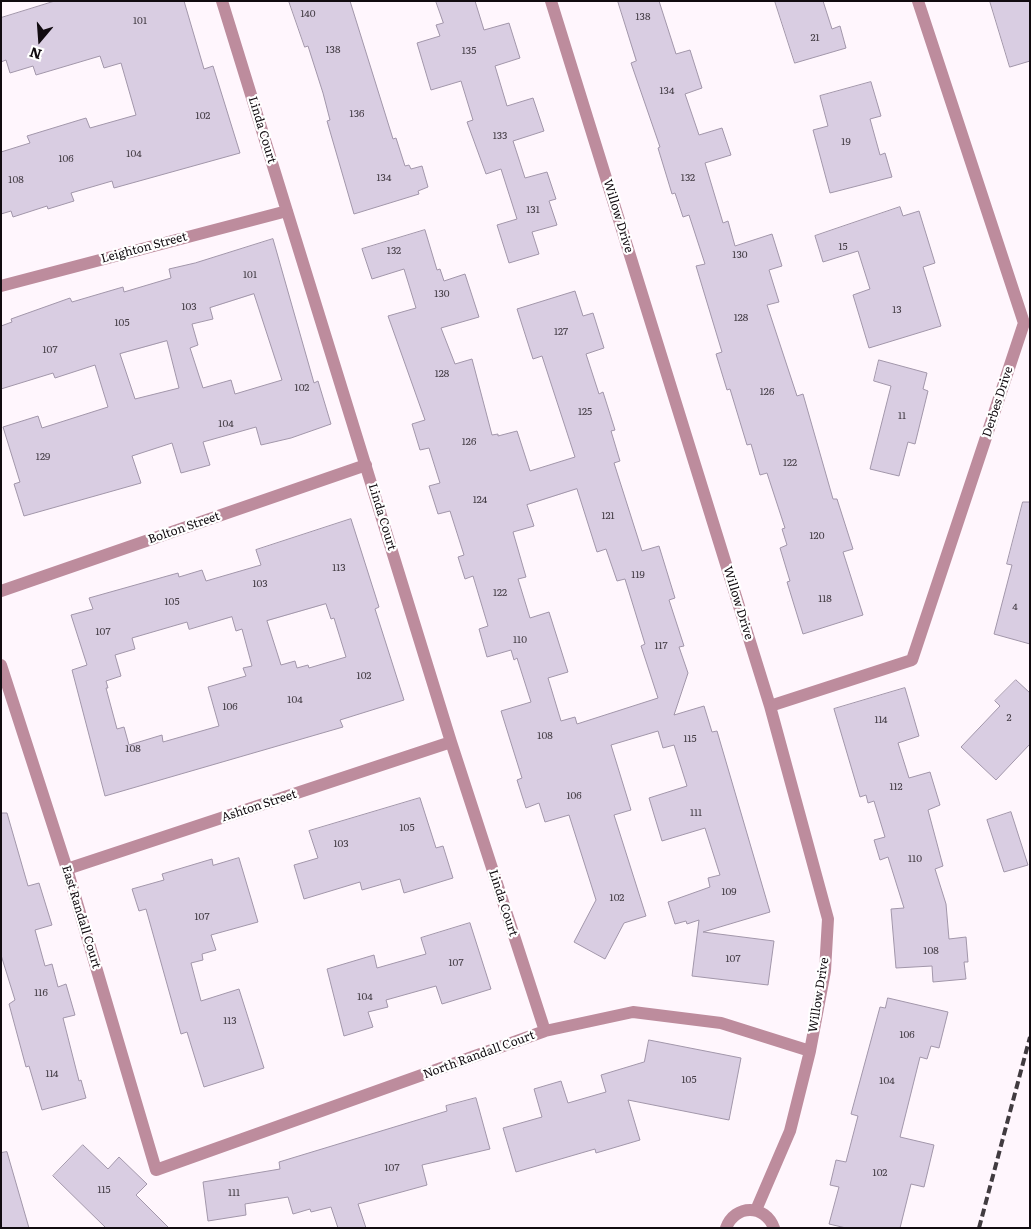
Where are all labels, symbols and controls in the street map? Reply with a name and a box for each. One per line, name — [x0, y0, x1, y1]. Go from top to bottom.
house number: 140 — [301, 8, 315, 20]
house number: 138 — [636, 11, 650, 23]
north arrow — [15, 15, 65, 65]
house number: 101 — [133, 15, 147, 27]
house number: 21 — [810, 32, 820, 44]
text: N — [27, 43, 44, 66]
house number: 138 — [326, 44, 340, 56]
house number: 135 — [462, 45, 476, 57]
house number: 134 — [660, 85, 674, 97]
street label: Linda Court — [245, 95, 279, 165]
house number: 136 — [350, 108, 364, 120]
house number: 102 — [196, 110, 210, 122]
house number: 133 — [493, 130, 507, 142]
house number: 19 — [841, 136, 851, 148]
house number: 104 — [126, 148, 142, 160]
house number: 106 — [58, 153, 74, 165]
house number: 134 — [377, 172, 391, 184]
house number: 132 — [681, 172, 695, 184]
house number: 108 — [8, 174, 24, 186]
street label: Willow Drive — [600, 178, 636, 254]
house number: 131 — [526, 204, 540, 216]
street label: Leighton Street — [99, 230, 189, 266]
house number: 15 — [838, 241, 848, 253]
house number: 132 — [387, 245, 401, 257]
house number: 130 — [732, 249, 748, 261]
house number: 101 — [243, 269, 257, 281]
house number: 130 — [434, 288, 450, 300]
house number: 103 — [181, 301, 197, 313]
house number: 13 — [892, 304, 902, 316]
house number: 128 — [734, 312, 748, 324]
house number: 105 — [115, 317, 129, 329]
house number: 127 — [554, 326, 568, 338]
house number: 107 — [43, 344, 57, 356]
street label: Derbes Drive — [980, 365, 1016, 439]
house number: 128 — [435, 368, 449, 380]
house number: 102 — [295, 382, 309, 394]
house number: 126 — [760, 386, 774, 398]
house number: 125 — [578, 406, 592, 418]
house number: 11 — [898, 410, 906, 422]
house number: 104 — [218, 418, 234, 430]
house number: 126 — [462, 436, 476, 448]
house number: 129 — [36, 451, 50, 463]
house number: 122 — [783, 457, 797, 469]
street label: Linda Court — [365, 482, 399, 552]
house number: 124 — [473, 494, 487, 506]
street label: Bolton Street — [146, 509, 222, 547]
house number: 121 — [601, 510, 615, 522]
house number: 120 — [810, 530, 824, 542]
house number: 113 — [332, 562, 346, 574]
street label: Willow Drive — [720, 565, 756, 641]
house number: 119 — [631, 569, 645, 581]
house number: 103 — [252, 578, 268, 590]
house number: 122 — [493, 587, 507, 599]
house number: 118 — [818, 593, 832, 605]
house number: 105 — [165, 596, 179, 608]
house number: 4 — [1012, 601, 1018, 613]
house number: 107 — [96, 626, 110, 638]
house number: 110 — [513, 634, 527, 646]
house number: 117 — [655, 640, 667, 652]
house number: 102 — [357, 670, 371, 682]
house number: 104 — [287, 694, 303, 706]
house number: 106 — [222, 701, 238, 713]
house number: 2 — [1006, 712, 1012, 724]
house number: 114 — [874, 714, 888, 726]
house number: 108 — [537, 730, 553, 742]
house number: 115 — [683, 733, 697, 745]
house number: 108 — [125, 743, 141, 755]
house number: 112 — [889, 781, 903, 793]
street label: Ashton Street — [220, 787, 298, 825]
house number: 106 — [566, 790, 582, 802]
house number: 111 — [690, 807, 702, 819]
house number: 105 — [400, 822, 414, 834]
house number: 103 — [333, 838, 349, 850]
house number: 110 — [908, 853, 922, 865]
street label: East Randall Court — [58, 864, 104, 970]
street label: Linda Court — [485, 868, 521, 938]
house number: 109 — [721, 886, 737, 898]
house number: 102 — [610, 892, 624, 904]
house number: 107 — [195, 911, 209, 923]
house number: 108 — [923, 945, 939, 957]
house number: 107 — [726, 953, 740, 965]
street label: Willow Drive — [806, 956, 832, 1034]
house number: 107 — [449, 957, 463, 969]
house number: 116 — [34, 987, 48, 999]
house number: 104 — [357, 991, 373, 1003]
house number: 113 — [223, 1015, 237, 1027]
street label: North Randall Court — [421, 1028, 537, 1082]
house number: 106 — [899, 1029, 915, 1041]
house number: 114 — [45, 1068, 59, 1080]
house number: 105 — [682, 1074, 696, 1086]
house number: 104 — [879, 1075, 895, 1087]
house number: 107 — [385, 1162, 399, 1174]
house number: 102 — [873, 1167, 887, 1179]
house number: 115 — [97, 1184, 111, 1196]
house number: 111 — [228, 1187, 240, 1199]

